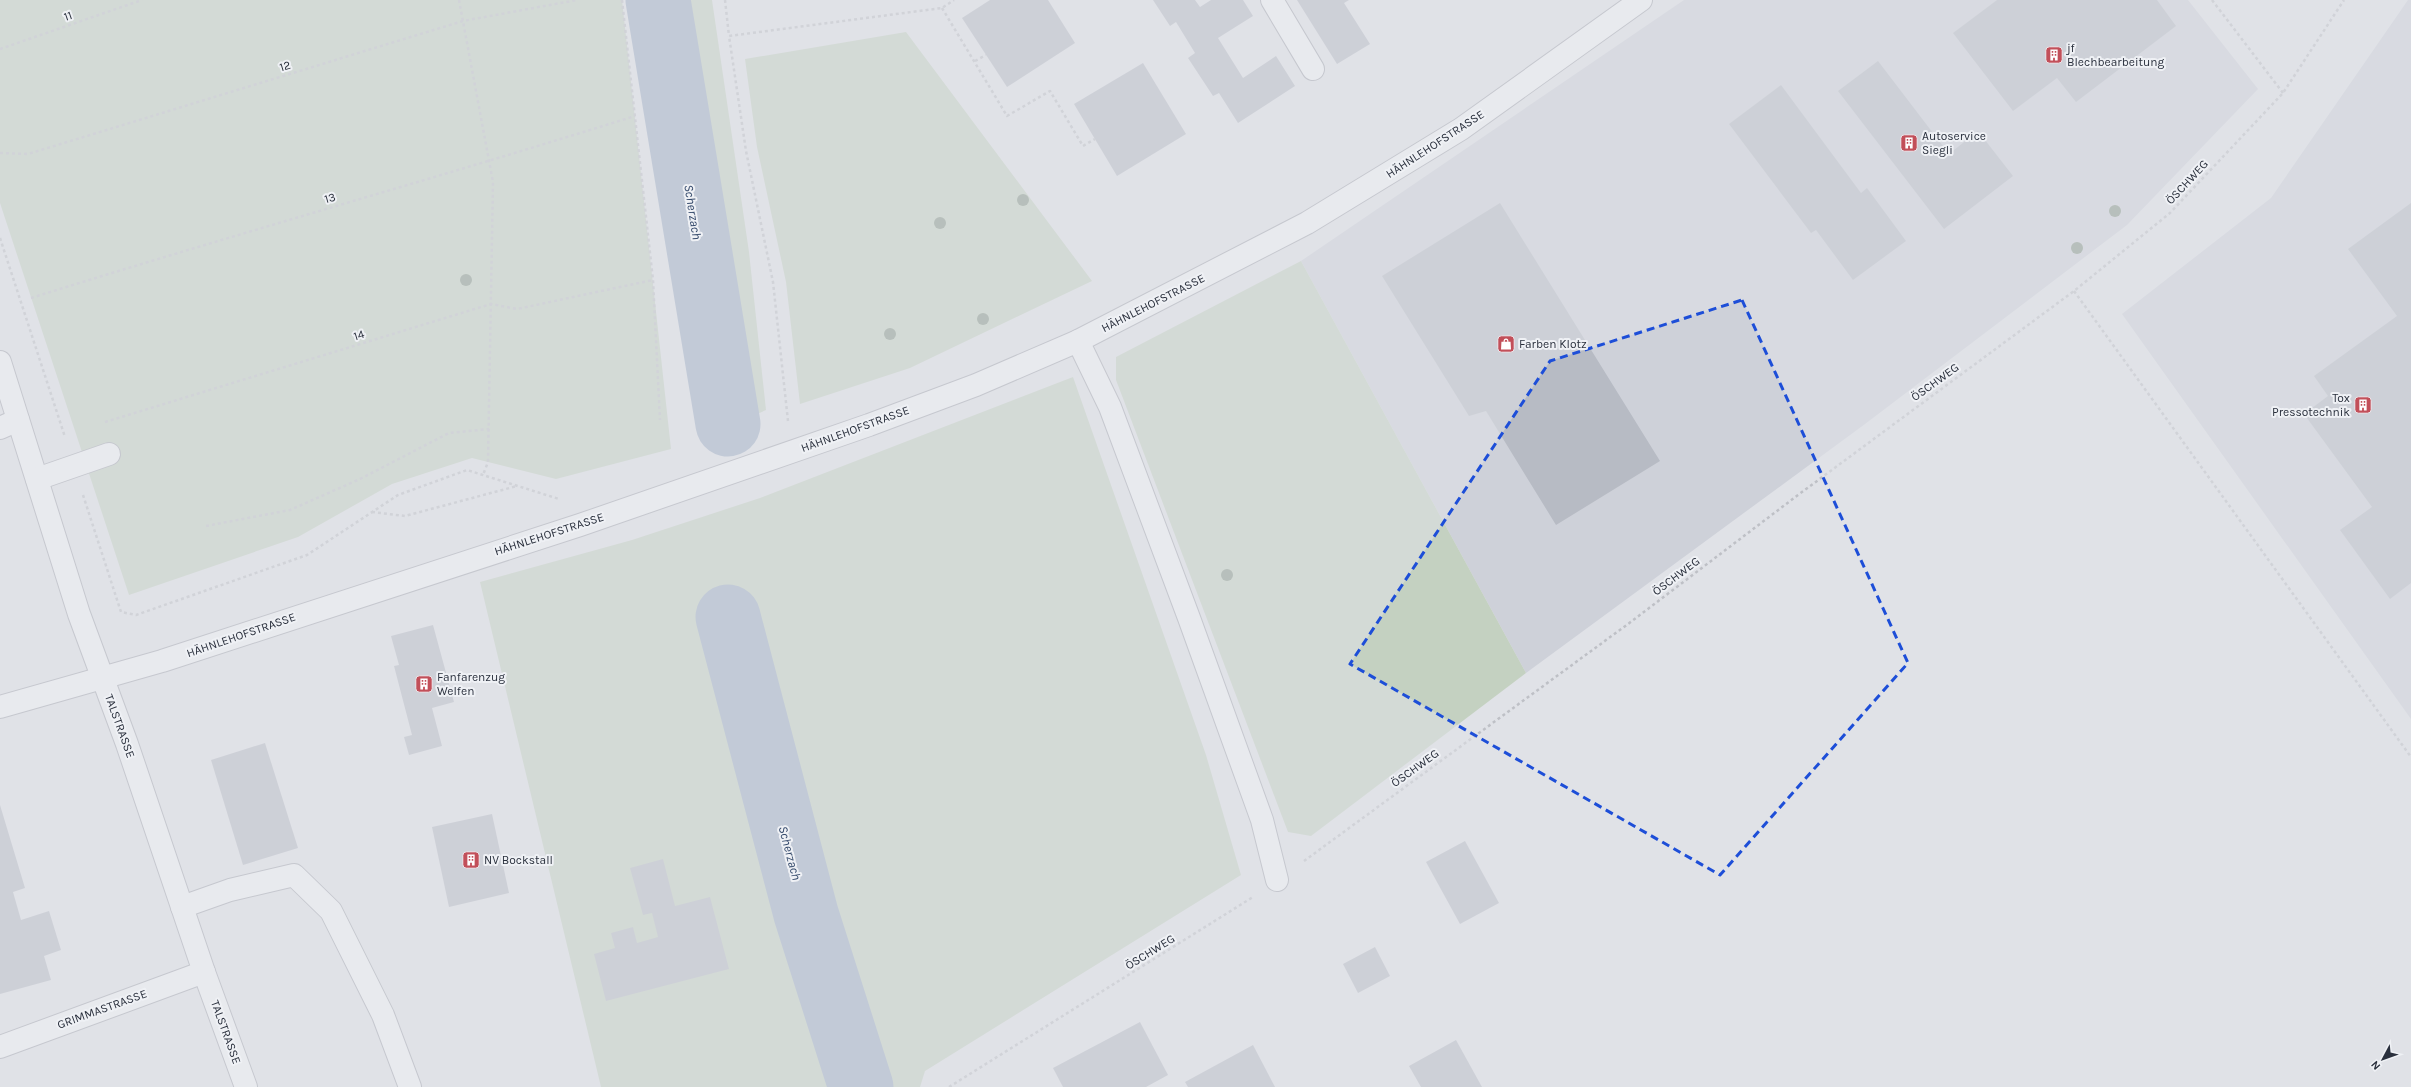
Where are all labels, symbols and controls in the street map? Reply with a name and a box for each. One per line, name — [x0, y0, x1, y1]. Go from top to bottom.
street label: 11 — [62, 8, 74, 24]
place label: jf Blechbearbeitung — [2065, 41, 2164, 69]
building icon: jf Blechbearbeitung — [2044, 45, 2064, 65]
street label: 12 — [278, 58, 292, 74]
street label: HÄHNLEHOFSTRASSE — [1383, 107, 1487, 181]
place label: Autoservice Siegli — [1922, 129, 1986, 157]
building icon: Autoservice Siegli — [1899, 133, 1919, 153]
street label: ÖSCHWEG — [2163, 157, 2211, 207]
water label: Scherzach — [681, 183, 705, 241]
street label: 13 — [323, 190, 337, 206]
street label: HÄHNLEHOFSTRASSE — [1099, 271, 1207, 335]
street label: 14 — [352, 327, 366, 343]
shop icon: Farben Klotz — [1496, 334, 1516, 354]
place label: Farben Klotz — [1519, 337, 1587, 351]
street label: ÖSCHWEG — [1908, 360, 1962, 404]
place label: Tox Pressotechnik — [2272, 391, 2350, 419]
building icon: Tox Pressotechnik — [2353, 395, 2373, 415]
street label: HÄHNLEHOFSTRASSE — [799, 403, 911, 455]
street label: HÄHNLEHOFSTRASSE — [492, 510, 606, 558]
street label: ÖSCHWEG — [1650, 554, 1702, 598]
street label: HÄHNLEHOFSTRASSE — [185, 610, 297, 660]
place label: Fanfarenzug Welfen — [437, 670, 505, 698]
building icon: Fanfarenzug Welfen — [414, 674, 434, 694]
street label: TALSTRASSE — [102, 692, 138, 760]
street label: ÖSCHWEG — [1388, 746, 1442, 790]
water label: Scherzach — [776, 824, 804, 882]
building icon: NV Bockstall — [461, 850, 481, 870]
place label: NV Bockstall — [484, 853, 553, 867]
street label: ÖSCHWEG — [1123, 931, 1177, 973]
street label: GRIMMASTRASSE — [55, 986, 149, 1032]
street label: TALSTRASSE — [208, 998, 244, 1066]
north arrow — [2363, 1039, 2403, 1079]
text: N — [2368, 1058, 2383, 1072]

